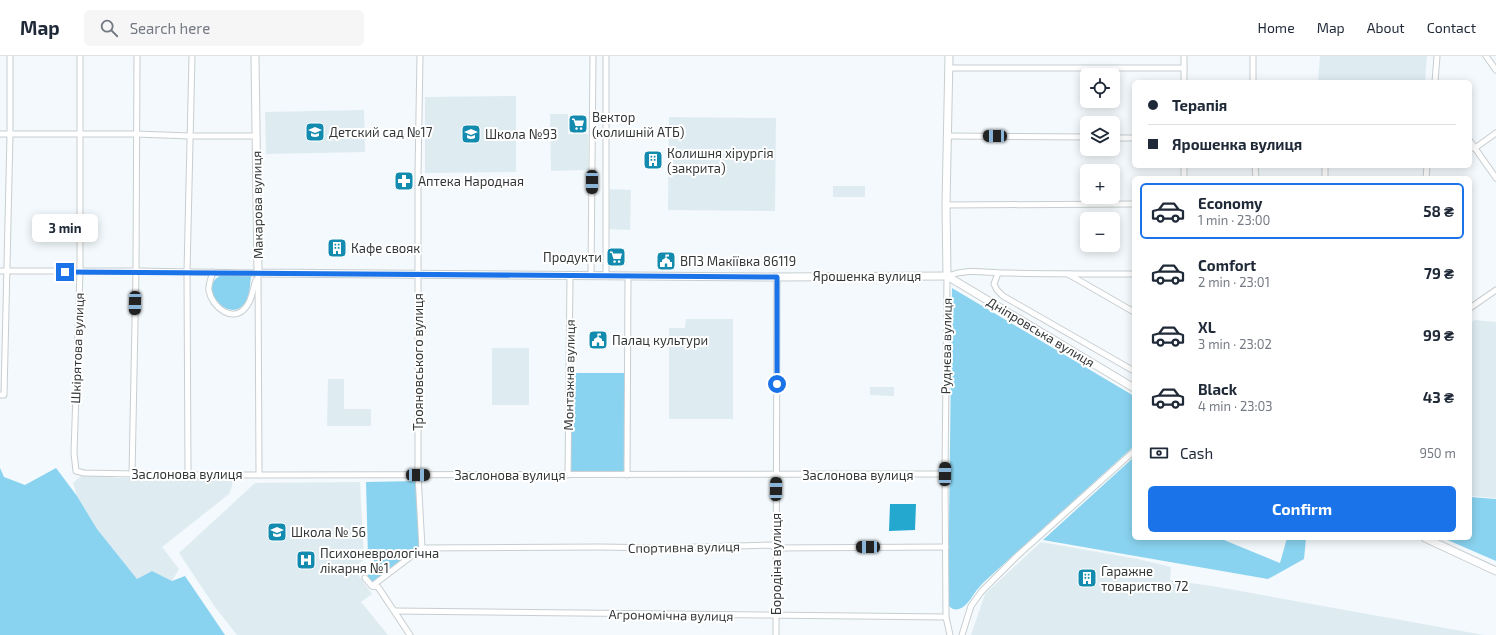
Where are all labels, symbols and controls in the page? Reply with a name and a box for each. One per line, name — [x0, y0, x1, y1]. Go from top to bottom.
search box — [84, 10, 364, 46]
text: Map — [20, 16, 60, 39]
icon: search — [98, 17, 120, 39]
text: Search here — [130, 19, 210, 37]
text: Home — [1258, 19, 1295, 36]
text: Map — [1317, 19, 1345, 36]
text: About — [1367, 19, 1405, 36]
text: Contact — [1427, 19, 1476, 36]
map controls — [1080, 68, 1120, 252]
button: locate — [1080, 68, 1120, 108]
text: Терапія — [1172, 96, 1227, 114]
place label: Вектор (колишній АТБ) — [592, 109, 684, 140]
supermarket icon: Вектор (колишній АТБ) — [567, 113, 589, 135]
button: layers — [1080, 116, 1120, 156]
school or university icon: Детский сад №17 — [304, 121, 326, 143]
school or university icon: Школа №93 — [460, 123, 482, 145]
place label: Детский сад №17 — [329, 124, 433, 140]
place label: Школа №93 — [485, 126, 557, 142]
car — [983, 130, 1007, 142]
text: Ярошенка вулиця — [1172, 135, 1302, 153]
place label: Колишня хірургія (закрита) — [667, 145, 773, 176]
building icon: Колишня хірургія (закрита) — [642, 149, 664, 171]
street label: Макарова вулиця — [248, 151, 266, 259]
button: + — [1080, 164, 1120, 204]
pharmacy icon: Аптека Народная — [393, 170, 415, 192]
car — [586, 170, 598, 194]
place label: Аптека Народная — [418, 173, 524, 189]
icon: car — [1150, 193, 1186, 229]
text: Economy — [1198, 194, 1263, 212]
text: 58 ₴ — [1423, 202, 1454, 220]
button: − — [1080, 212, 1120, 252]
text: 1 min · 23:00 — [1198, 212, 1270, 228]
callout: 3 min — [32, 214, 98, 242]
text: 3 min — [48, 220, 82, 236]
building icon: Кафе свояк — [326, 237, 348, 259]
place label: Кафе свояк — [351, 240, 420, 256]
supermarket icon: Продукти — [605, 246, 627, 268]
place label: Продукти — [543, 249, 602, 265]
public building icon: ВПЗ Макіївка 86119 — [655, 250, 677, 272]
place label: ВПЗ Макіївка 86119 — [680, 253, 796, 269]
icon: car — [1150, 255, 1186, 291]
text: Comfort — [1198, 256, 1256, 274]
route end — [56, 263, 74, 281]
text: 79 ₴ — [1424, 264, 1454, 282]
street label: Ярошенка вулиця — [813, 268, 921, 284]
text: 2 min · 23:01 — [1198, 274, 1270, 290]
car — [129, 291, 141, 315]
street label: Шкірятова вулиця — [67, 292, 87, 404]
street label: Трояновського вулиця — [410, 293, 426, 431]
street label: Дніпровська вулиця — [984, 293, 1098, 371]
street label: Руднєва вулиця — [937, 298, 955, 394]
icon: car — [1150, 317, 1186, 353]
text: XL — [1198, 318, 1216, 336]
street label: Монтажна вулиця — [560, 319, 578, 431]
text: 99 ₴ — [1423, 326, 1454, 344]
public building icon: Палац культури — [587, 329, 609, 351]
place label: Палац культури — [612, 332, 708, 348]
text: 3 min · 23:02 — [1198, 336, 1272, 352]
route start — [768, 375, 786, 393]
icon: car — [1150, 379, 1186, 415]
text: Black — [1198, 380, 1237, 398]
text: 43 ₴ — [1423, 388, 1454, 406]
text: 4 min · 23:03 — [1198, 398, 1273, 414]
icon: cash — [1148, 442, 1170, 464]
text: Cash — [1180, 444, 1213, 462]
text: 950 m — [1419, 445, 1456, 461]
car — [939, 462, 951, 486]
street label: Заслонова вулиця — [131, 466, 243, 482]
street label: Заслонова вулиця — [454, 467, 566, 483]
street label: Заслонова вулиця — [802, 467, 914, 483]
car — [406, 469, 430, 481]
car — [770, 477, 782, 501]
button: Confirm — [1148, 486, 1456, 532]
street label: Бородіна вулиця — [768, 513, 784, 615]
school or university icon: Школа № 56 — [266, 521, 288, 543]
place label: Школа № 56 — [291, 524, 366, 540]
street label: Спортивна вулиця — [628, 538, 740, 556]
car — [856, 541, 880, 553]
place label: Психоневрологічна лікарня №1 — [320, 545, 439, 576]
hospital icon: Психоневрологічна лікарня №1 — [295, 549, 317, 571]
place label: Гаражне товариство 72 — [1101, 563, 1189, 594]
building icon: Гаражне товариство 72 — [1076, 567, 1098, 589]
street label: Агрономічна вулиця — [608, 606, 734, 624]

